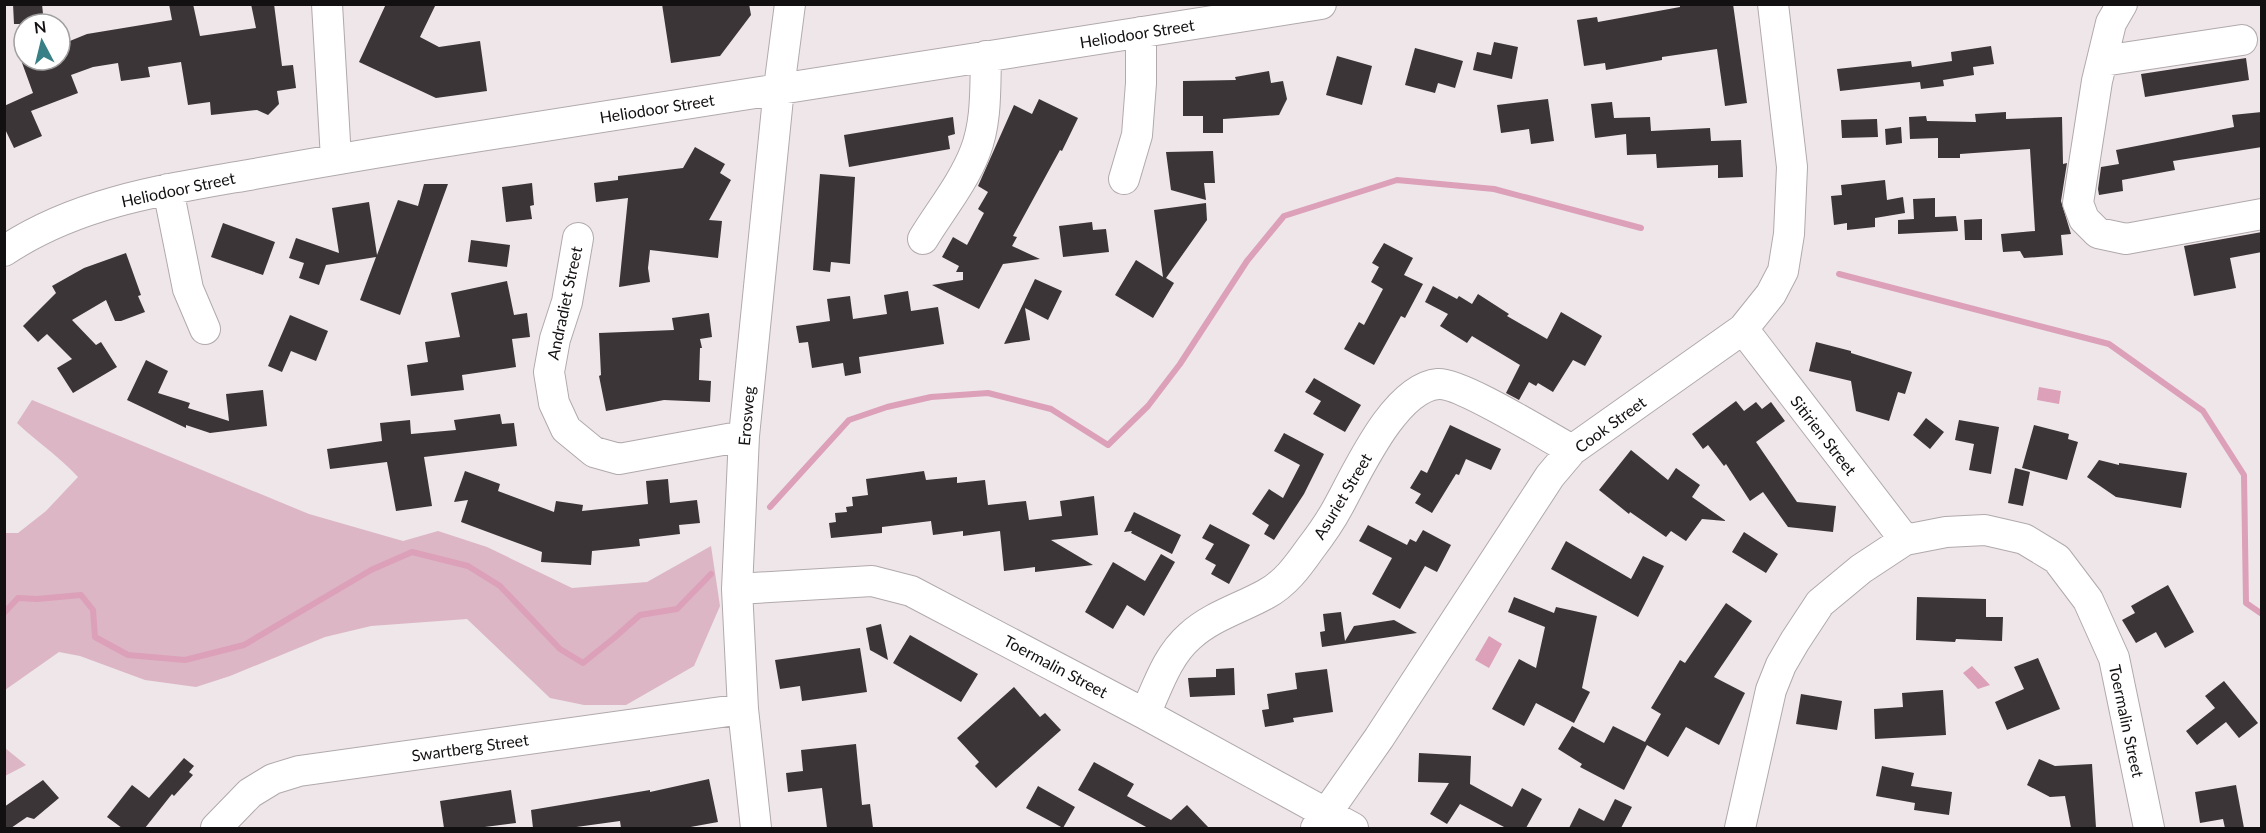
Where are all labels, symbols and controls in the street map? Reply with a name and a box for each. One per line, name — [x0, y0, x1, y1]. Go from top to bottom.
north arrow — [12, 12, 72, 72]
street label: Heliodoor Street — [1078, 15, 1196, 51]
text: N — [33, 16, 47, 37]
street label: Heliodoor Street — [598, 90, 716, 126]
street label: Heliodoor Street — [119, 168, 237, 210]
street label: Andradiet Street — [543, 244, 585, 361]
street label: Erosweg — [734, 385, 758, 447]
street label: Sitirien Street — [1787, 391, 1861, 479]
street label: Cook Street — [1571, 392, 1649, 456]
street label: Asuriet Street — [1309, 449, 1375, 542]
street label: Toermalin Street — [1001, 631, 1111, 701]
street label: Toermalin Street — [2106, 663, 2148, 779]
street label: Swartberg Street — [410, 729, 530, 765]

